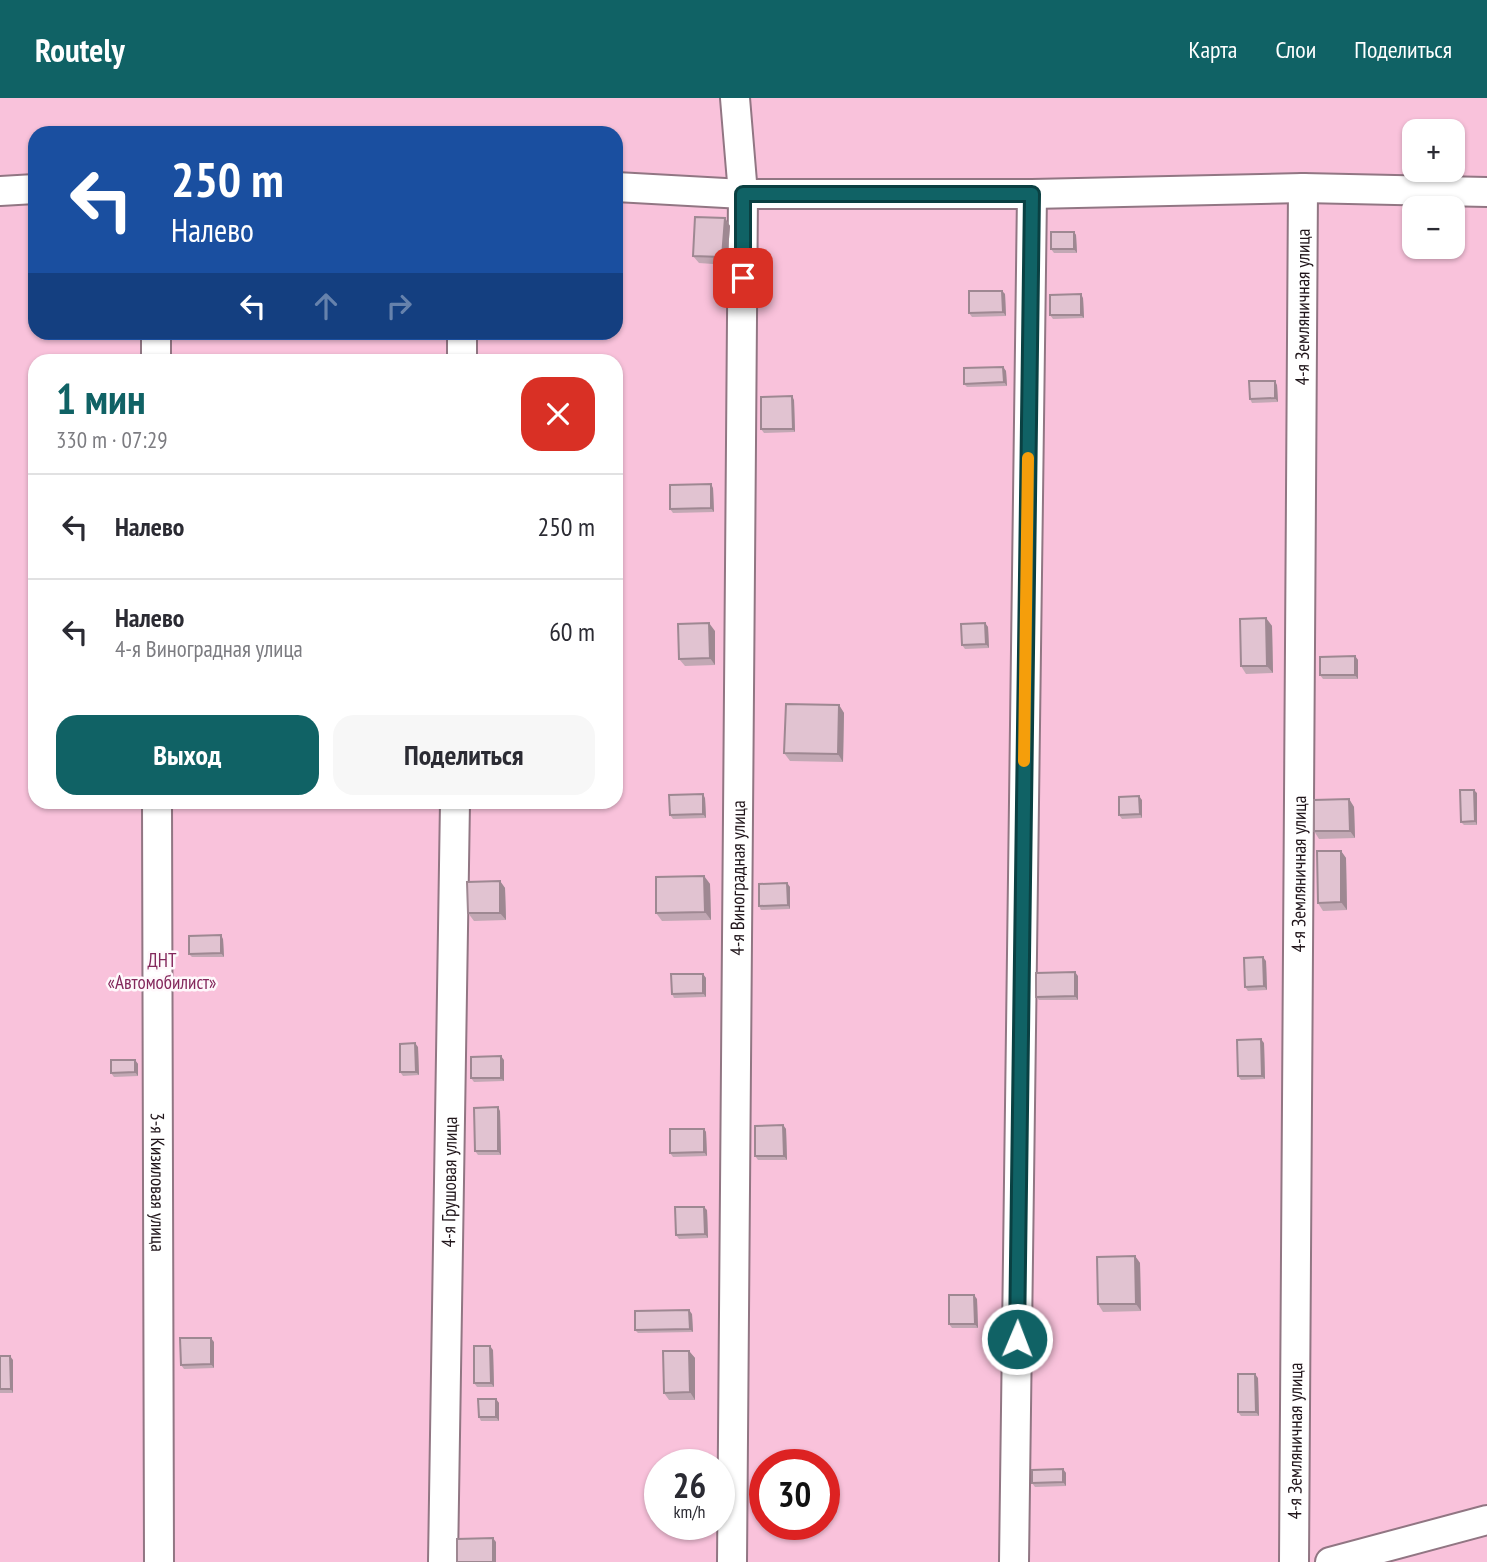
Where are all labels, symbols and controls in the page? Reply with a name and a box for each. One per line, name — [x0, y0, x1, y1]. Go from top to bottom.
text: Routely — [35, 28, 125, 71]
text: Карта — [1189, 34, 1237, 65]
text: Слои — [1275, 34, 1316, 65]
text: Поделиться — [1354, 34, 1452, 65]
map controls — [1402, 119, 1465, 259]
button: + — [1402, 119, 1465, 182]
text: 250 m — [171, 147, 284, 211]
icon: left — [56, 154, 147, 245]
button: − — [1402, 196, 1465, 259]
text: Налево — [171, 209, 254, 251]
street label: 4-я Земляничная улица — [1290, 229, 1315, 386]
pin — [713, 248, 773, 308]
icon: arrive — [724, 259, 762, 297]
icon: left — [234, 287, 272, 325]
icon: ahead — [307, 287, 345, 325]
icon: right — [380, 287, 418, 325]
text: 1 мин — [56, 371, 146, 426]
button: close — [521, 377, 595, 451]
text: 330 m · 07:29 — [56, 425, 168, 454]
icon: left — [56, 508, 94, 546]
text: Налево — [115, 510, 184, 543]
text: 250 m — [537, 510, 595, 543]
text: Налево — [115, 601, 184, 634]
icon: left — [56, 613, 94, 651]
text: 60 m — [549, 615, 595, 648]
text: 4-я Виноградная улица — [115, 634, 303, 663]
button: Выход — [56, 715, 319, 795]
button: Поделиться — [333, 715, 595, 795]
street label: 4-я Земляничная улица — [1286, 795, 1311, 953]
street label: 4-я Виноградная улица — [725, 800, 750, 956]
park label: ДНТ «Автомобилист» — [108, 948, 216, 994]
street label: 3-я Кизиловая улица — [146, 1112, 170, 1252]
street label: 4-я Грушовая улица — [436, 1116, 462, 1248]
position arrow — [980, 1302, 1054, 1376]
street label: 4-я Земляничная улица — [1282, 1362, 1307, 1520]
speed limit sign: 30 — [749, 1449, 840, 1540]
text: 26 — [673, 1462, 706, 1508]
text: km/h — [674, 1500, 705, 1523]

